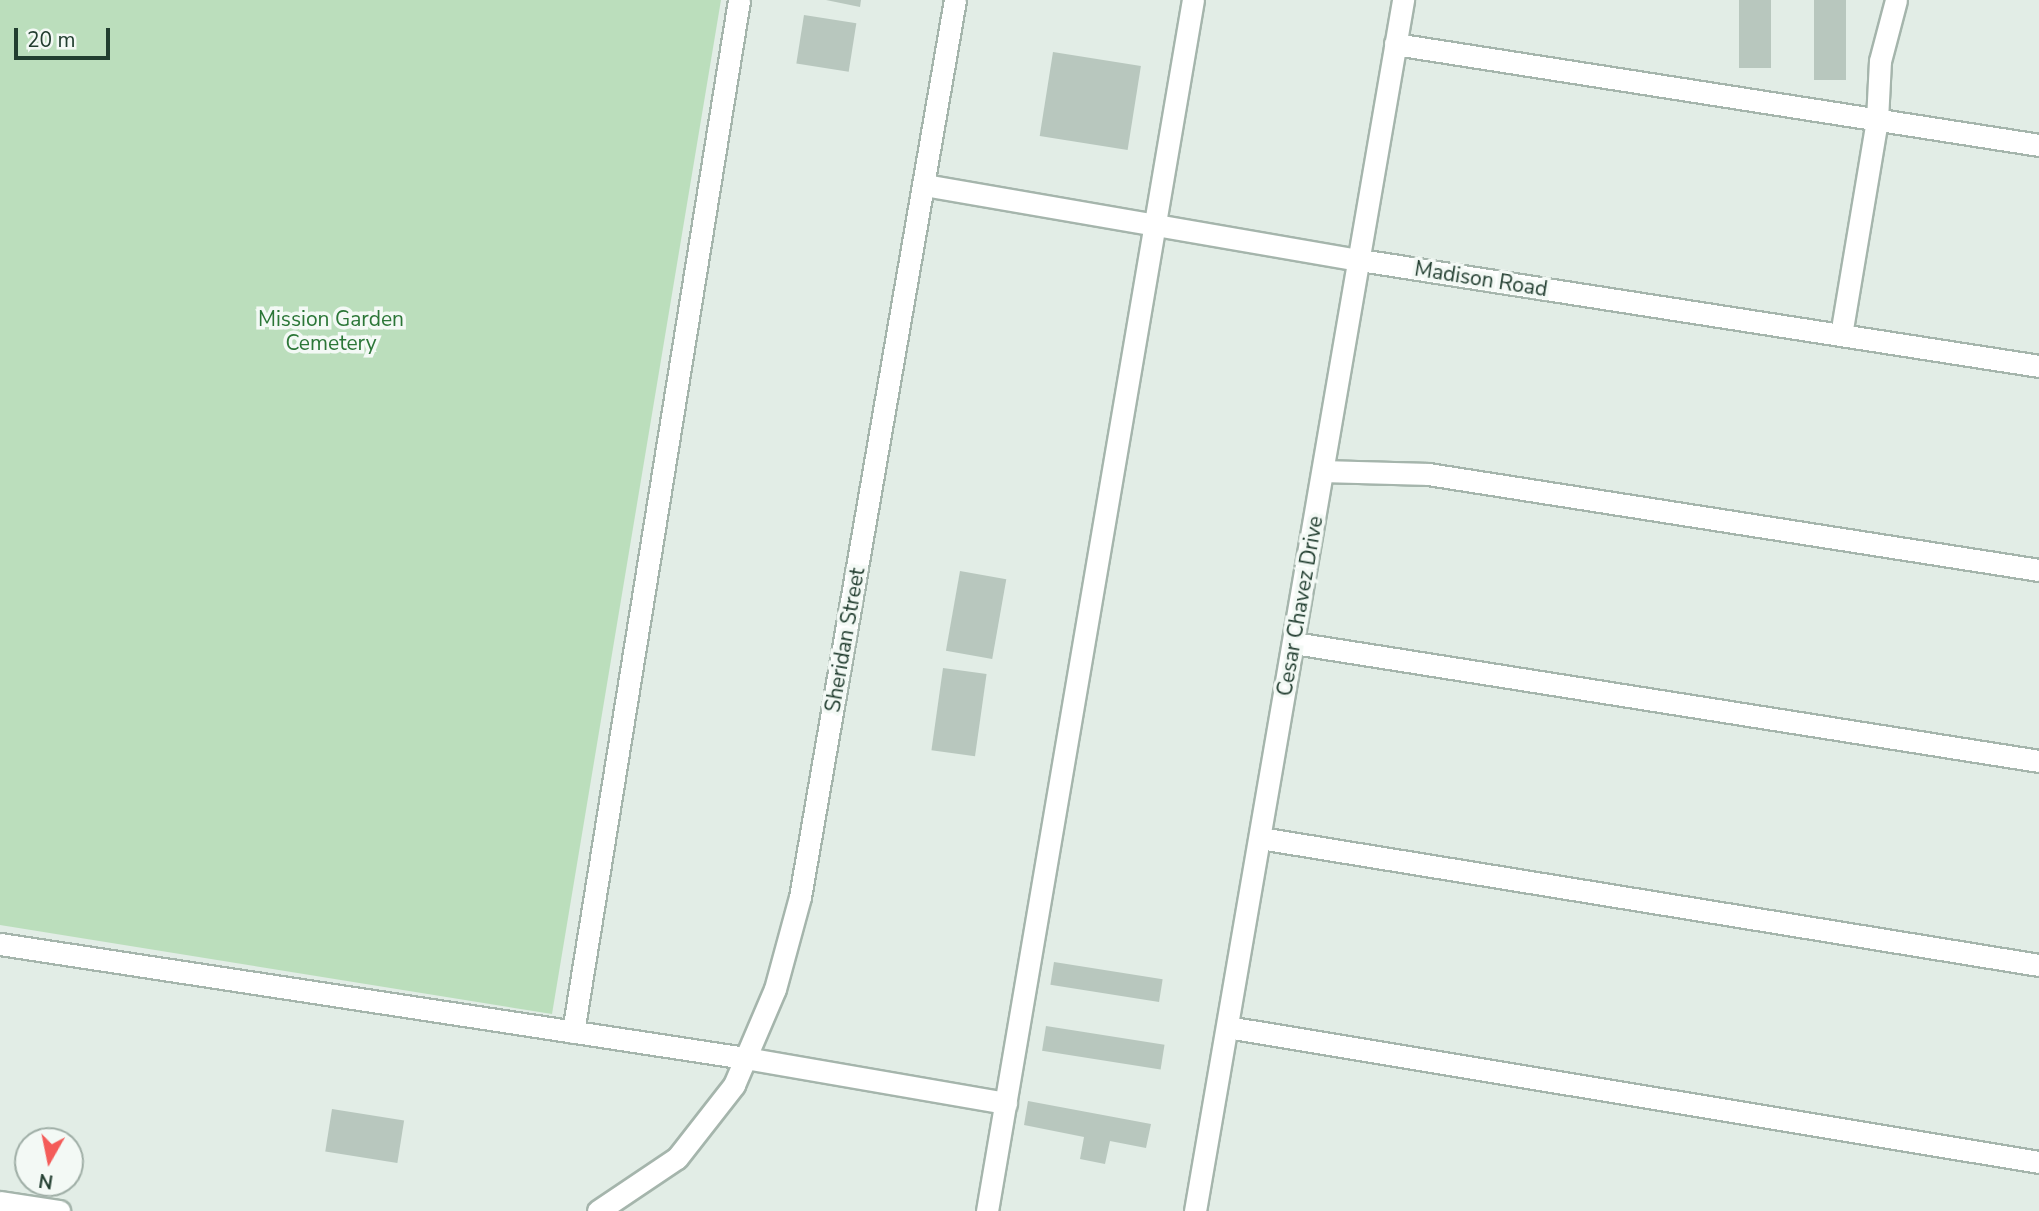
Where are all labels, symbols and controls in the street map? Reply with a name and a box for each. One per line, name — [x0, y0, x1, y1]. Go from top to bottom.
scale bar — [18, 14, 114, 58]
text: 20 m — [27, 26, 76, 54]
street label: Madison Road — [1413, 256, 1549, 302]
park label: Mission Garden Cemetery — [258, 306, 404, 356]
street label: Cesar Chavez Drive — [1272, 514, 1328, 698]
street label: Sheridan Street — [820, 566, 870, 714]
north arrow — [14, 1127, 84, 1197]
text: N — [37, 1167, 55, 1195]

